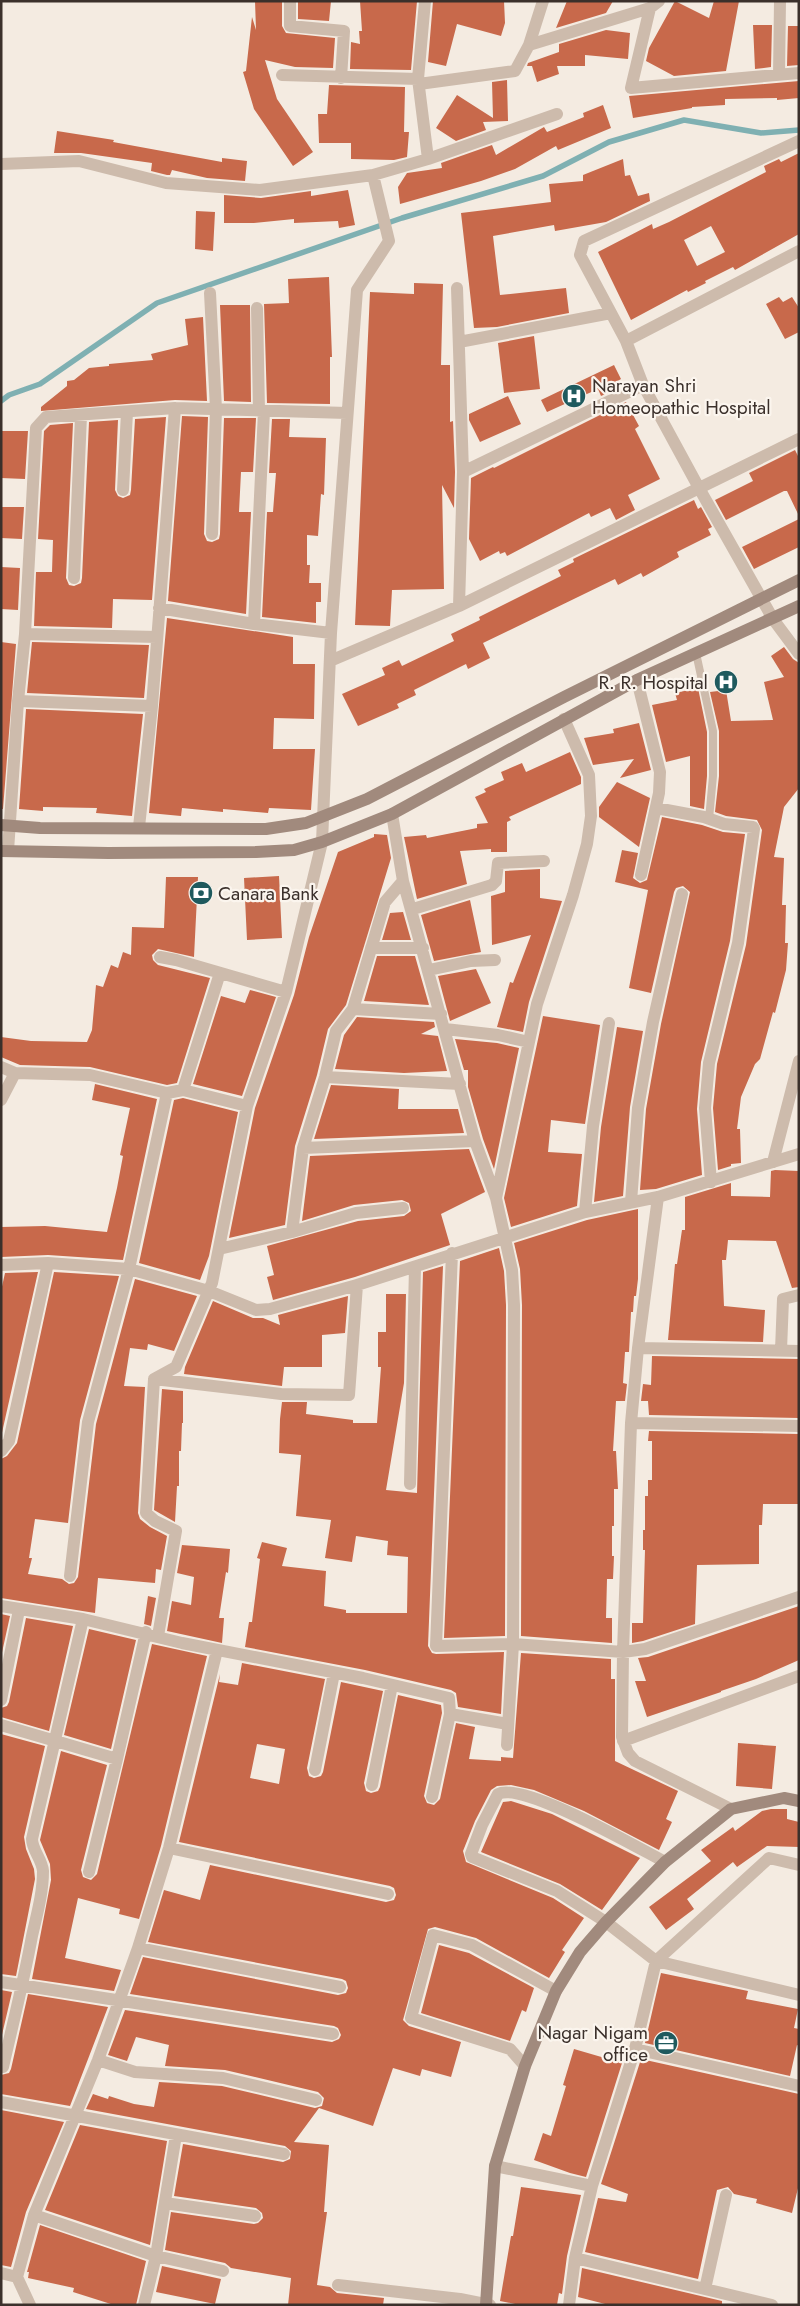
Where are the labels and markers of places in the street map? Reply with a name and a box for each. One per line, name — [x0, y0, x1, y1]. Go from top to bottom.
place label: Narayan Shri Homeopathic Hospital — [592, 372, 771, 421]
hospital icon: Narayan Shri Homeopathic Hospital — [561, 383, 587, 409]
place label: R. R. Hospital — [598, 669, 708, 696]
hospital icon: R. R. Hospital — [713, 669, 739, 695]
bank icon: Canara Bank — [188, 880, 214, 906]
place label: Canara Bank — [218, 880, 319, 907]
place label: Nagar Nigam office — [537, 2019, 648, 2068]
office icon: Nagar Nigam office — [653, 2030, 679, 2056]

